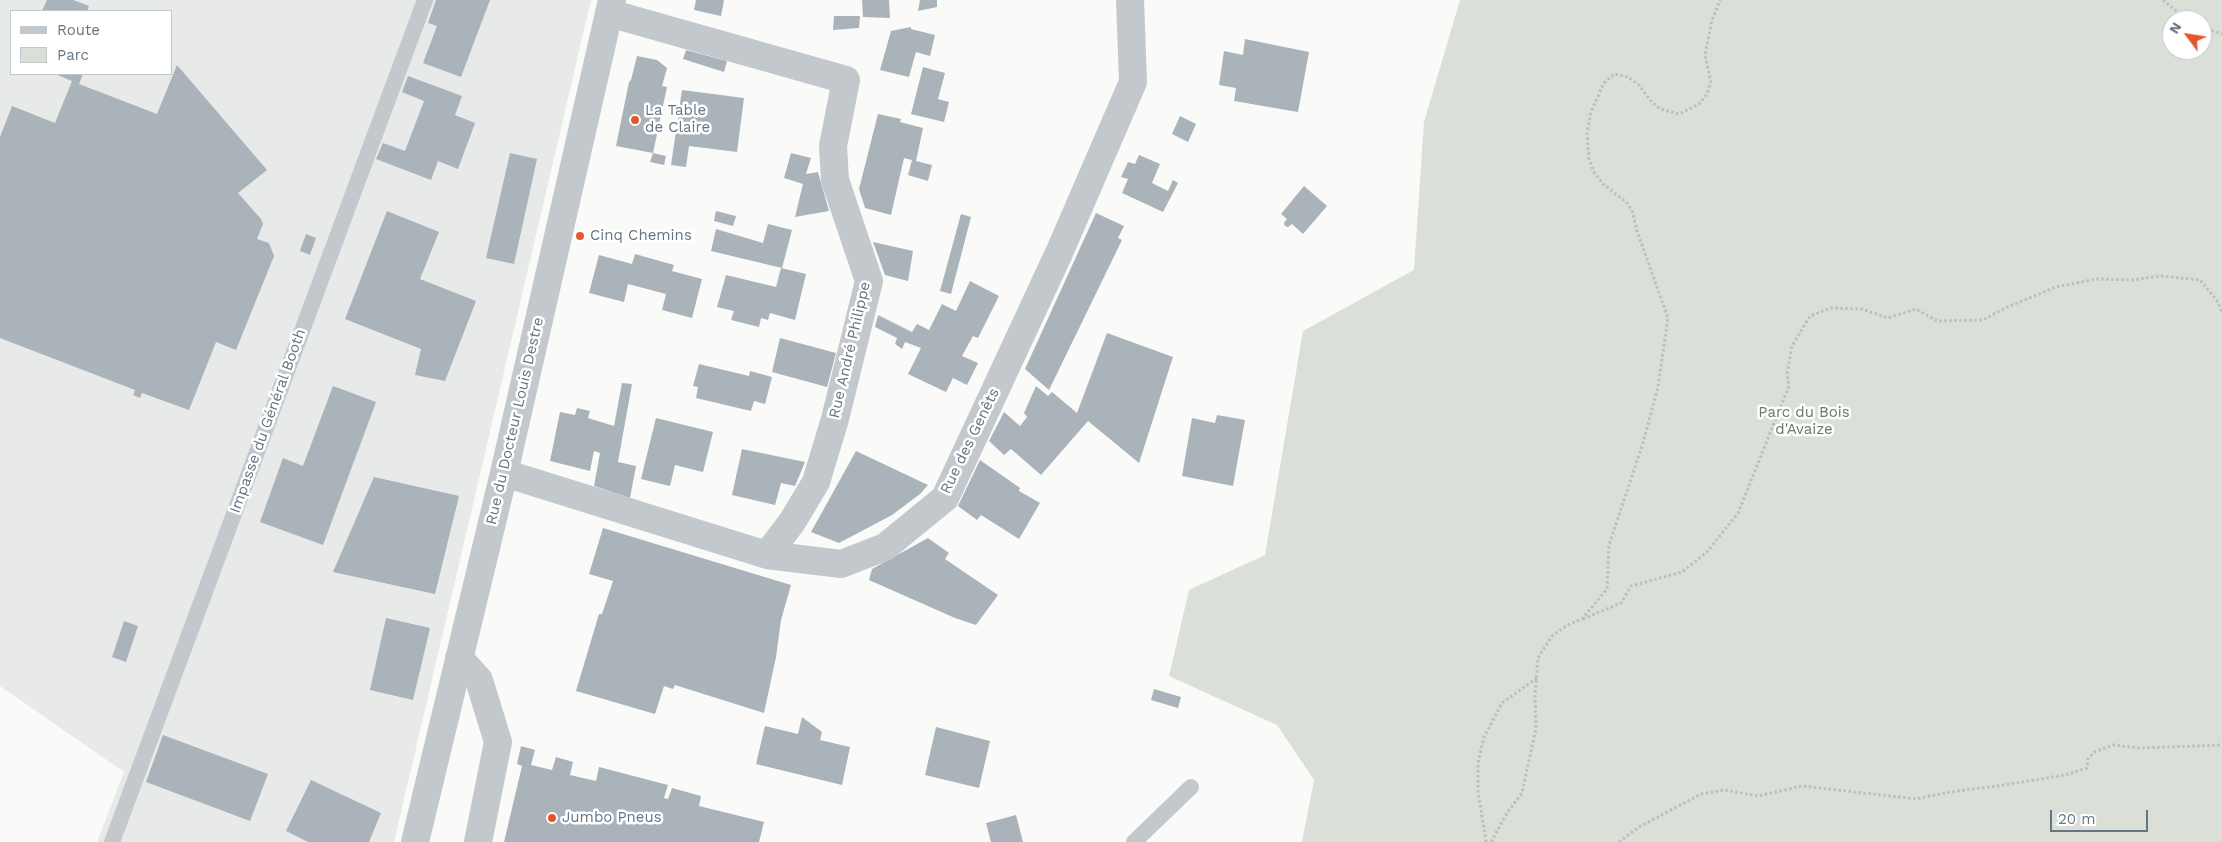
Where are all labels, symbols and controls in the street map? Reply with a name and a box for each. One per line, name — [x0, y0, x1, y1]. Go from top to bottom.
legend — [10, 10, 172, 75]
north arrow — [2162, 10, 2212, 60]
text: N — [2165, 19, 2185, 36]
text: Route — [57, 21, 100, 39]
text: Parc — [57, 46, 89, 64]
place label: La Table de Claire — [645, 102, 710, 137]
marker: La Table de Claire — [629, 114, 641, 126]
place label: Cinq Chemins — [590, 227, 692, 245]
marker: Cinq Chemins — [574, 230, 586, 242]
street label: Rue André Philippe — [826, 280, 874, 420]
street label: Rue du Docteur Louis Destre — [482, 315, 548, 527]
street label: Impasse du Général Booth — [226, 326, 310, 516]
street label: Rue des Genêts — [937, 385, 1003, 497]
park label: Parc du Bois d'Avaize — [1758, 404, 1850, 439]
scale bar — [2052, 800, 2150, 832]
place label: Jumbo Pneus — [562, 809, 662, 827]
text: 20 m — [2058, 810, 2096, 828]
marker: Jumbo Pneus — [546, 812, 558, 824]

